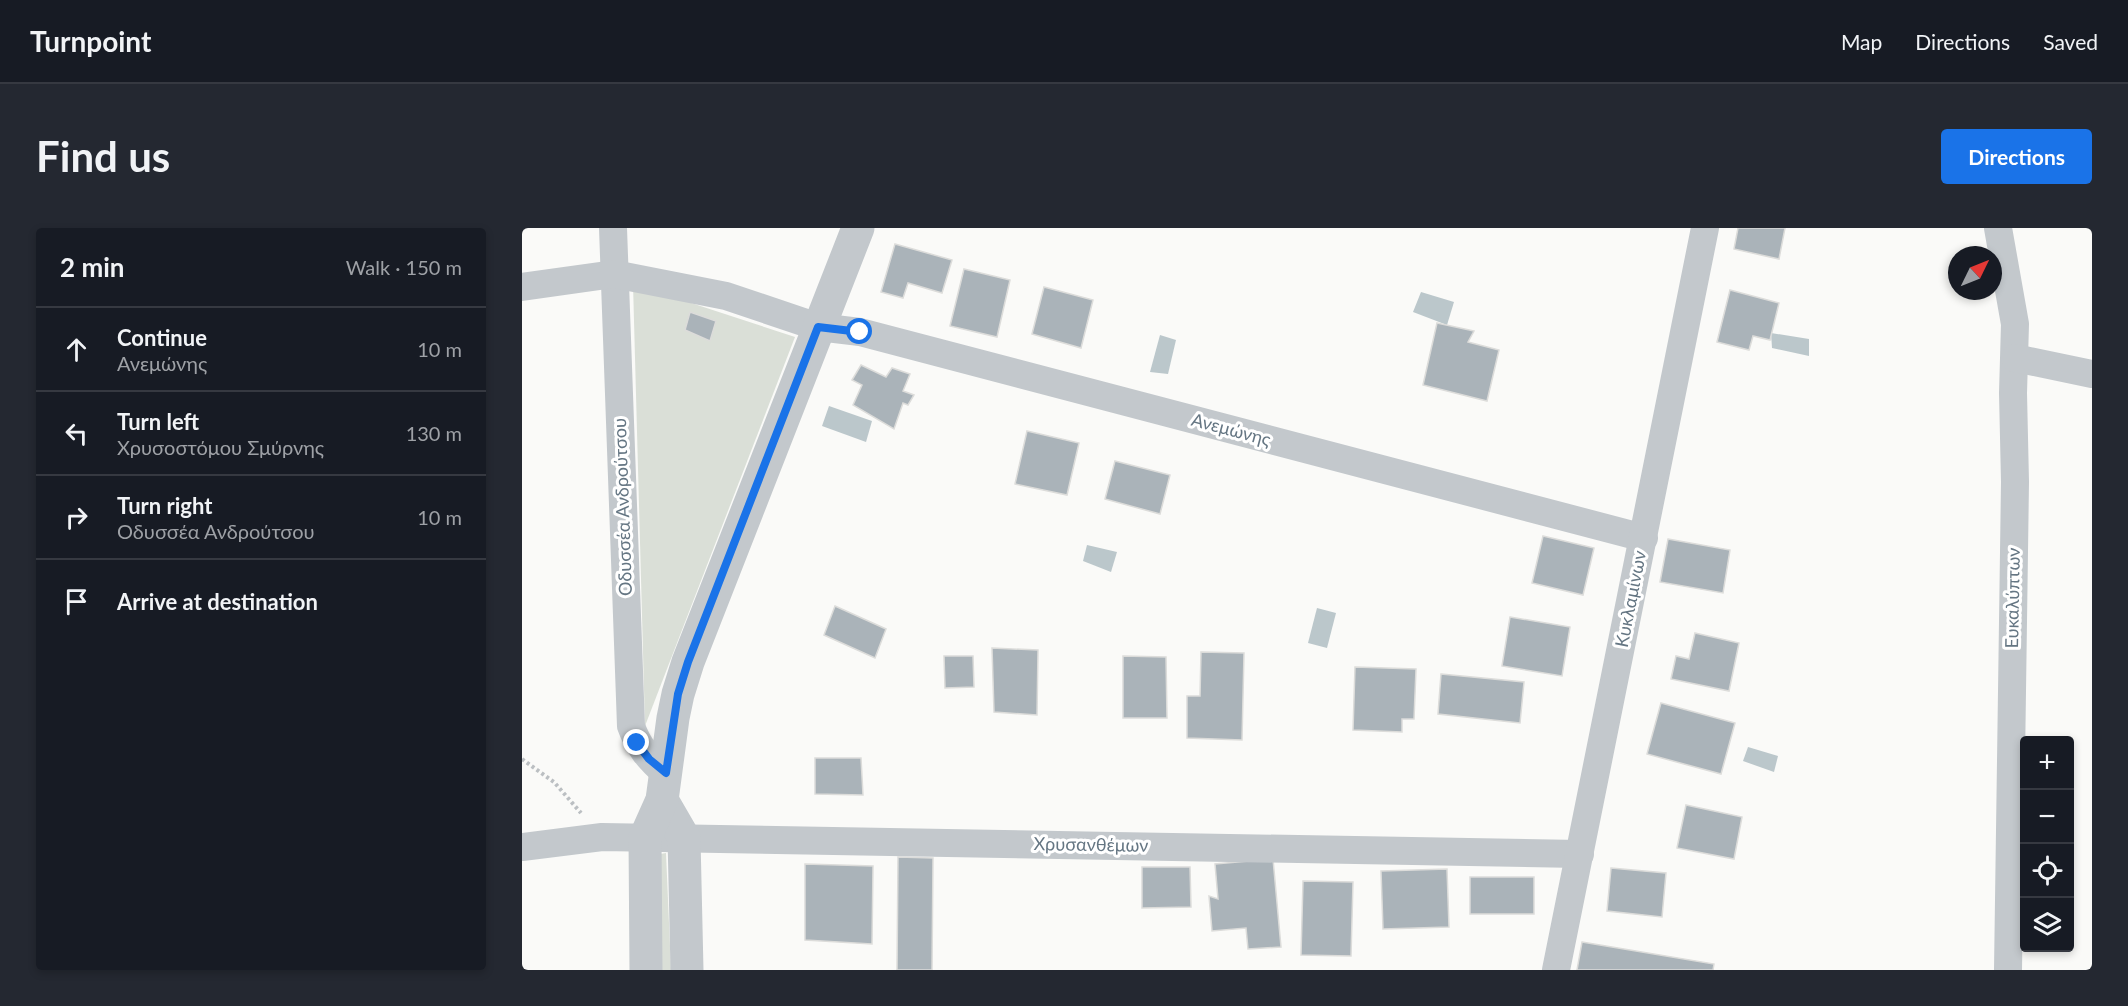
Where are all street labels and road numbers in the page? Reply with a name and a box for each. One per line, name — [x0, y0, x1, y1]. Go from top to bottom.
street label: Ανεμώνης — [1189, 408, 1274, 450]
street label: Οδυσσέα Ανδρούτσου — [608, 418, 636, 596]
street label: Ευκαλύπτων — [2000, 547, 2024, 649]
street label: Κυκλαμίνων — [1610, 549, 1650, 649]
street label: Χρυσανθέμων — [1033, 832, 1149, 856]

